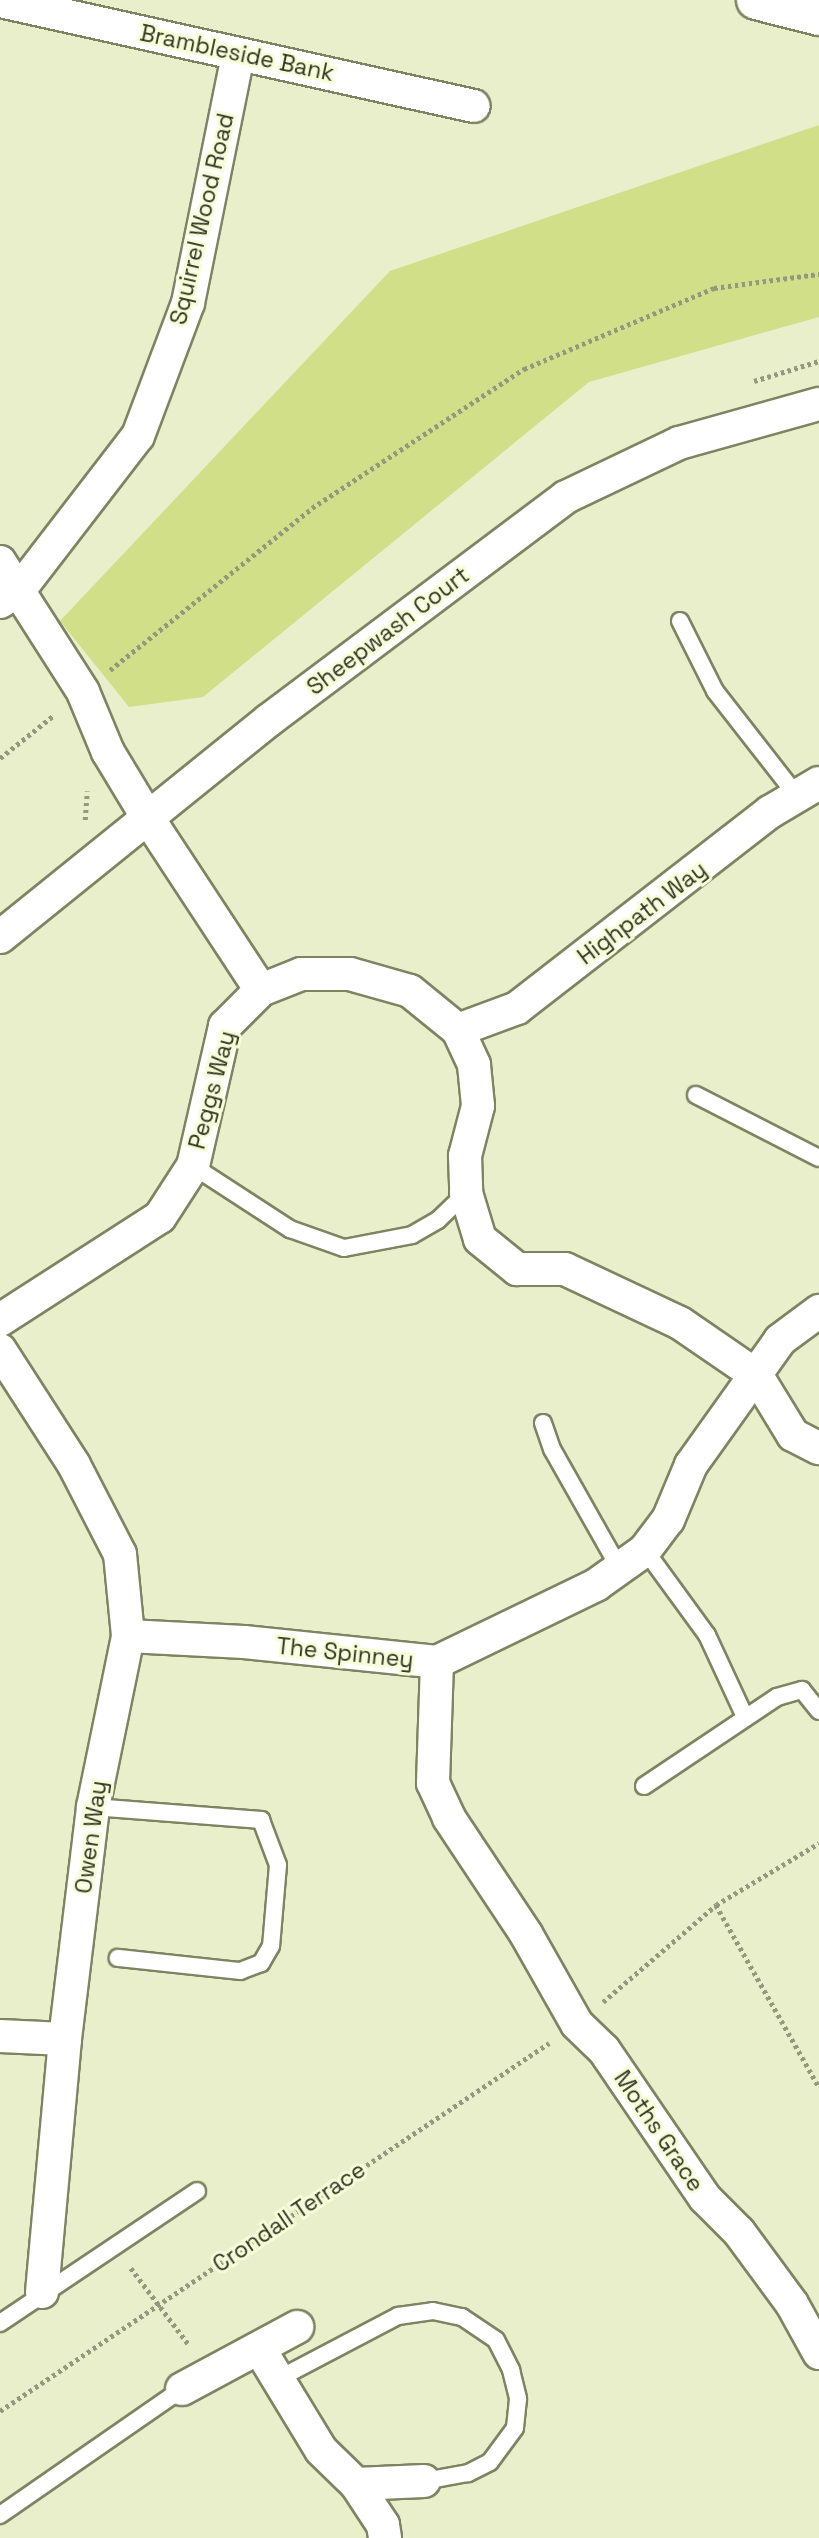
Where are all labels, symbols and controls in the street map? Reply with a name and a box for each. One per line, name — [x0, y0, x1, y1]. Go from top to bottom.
street label: Brambleside Bank — [138, 19, 336, 87]
street label: Squirrel Wood Road — [164, 111, 240, 327]
street label: Sheepwash Court — [302, 561, 474, 701]
street label: Highpath Way — [572, 856, 712, 970]
street label: Peggs Way — [183, 1028, 241, 1152]
street label: The Spinney — [275, 1632, 415, 1674]
street label: Owen Way — [69, 1779, 113, 1895]
street label: Moths Grace — [608, 2065, 710, 2197]
street label: Crondall Terrace — [207, 2156, 371, 2278]

